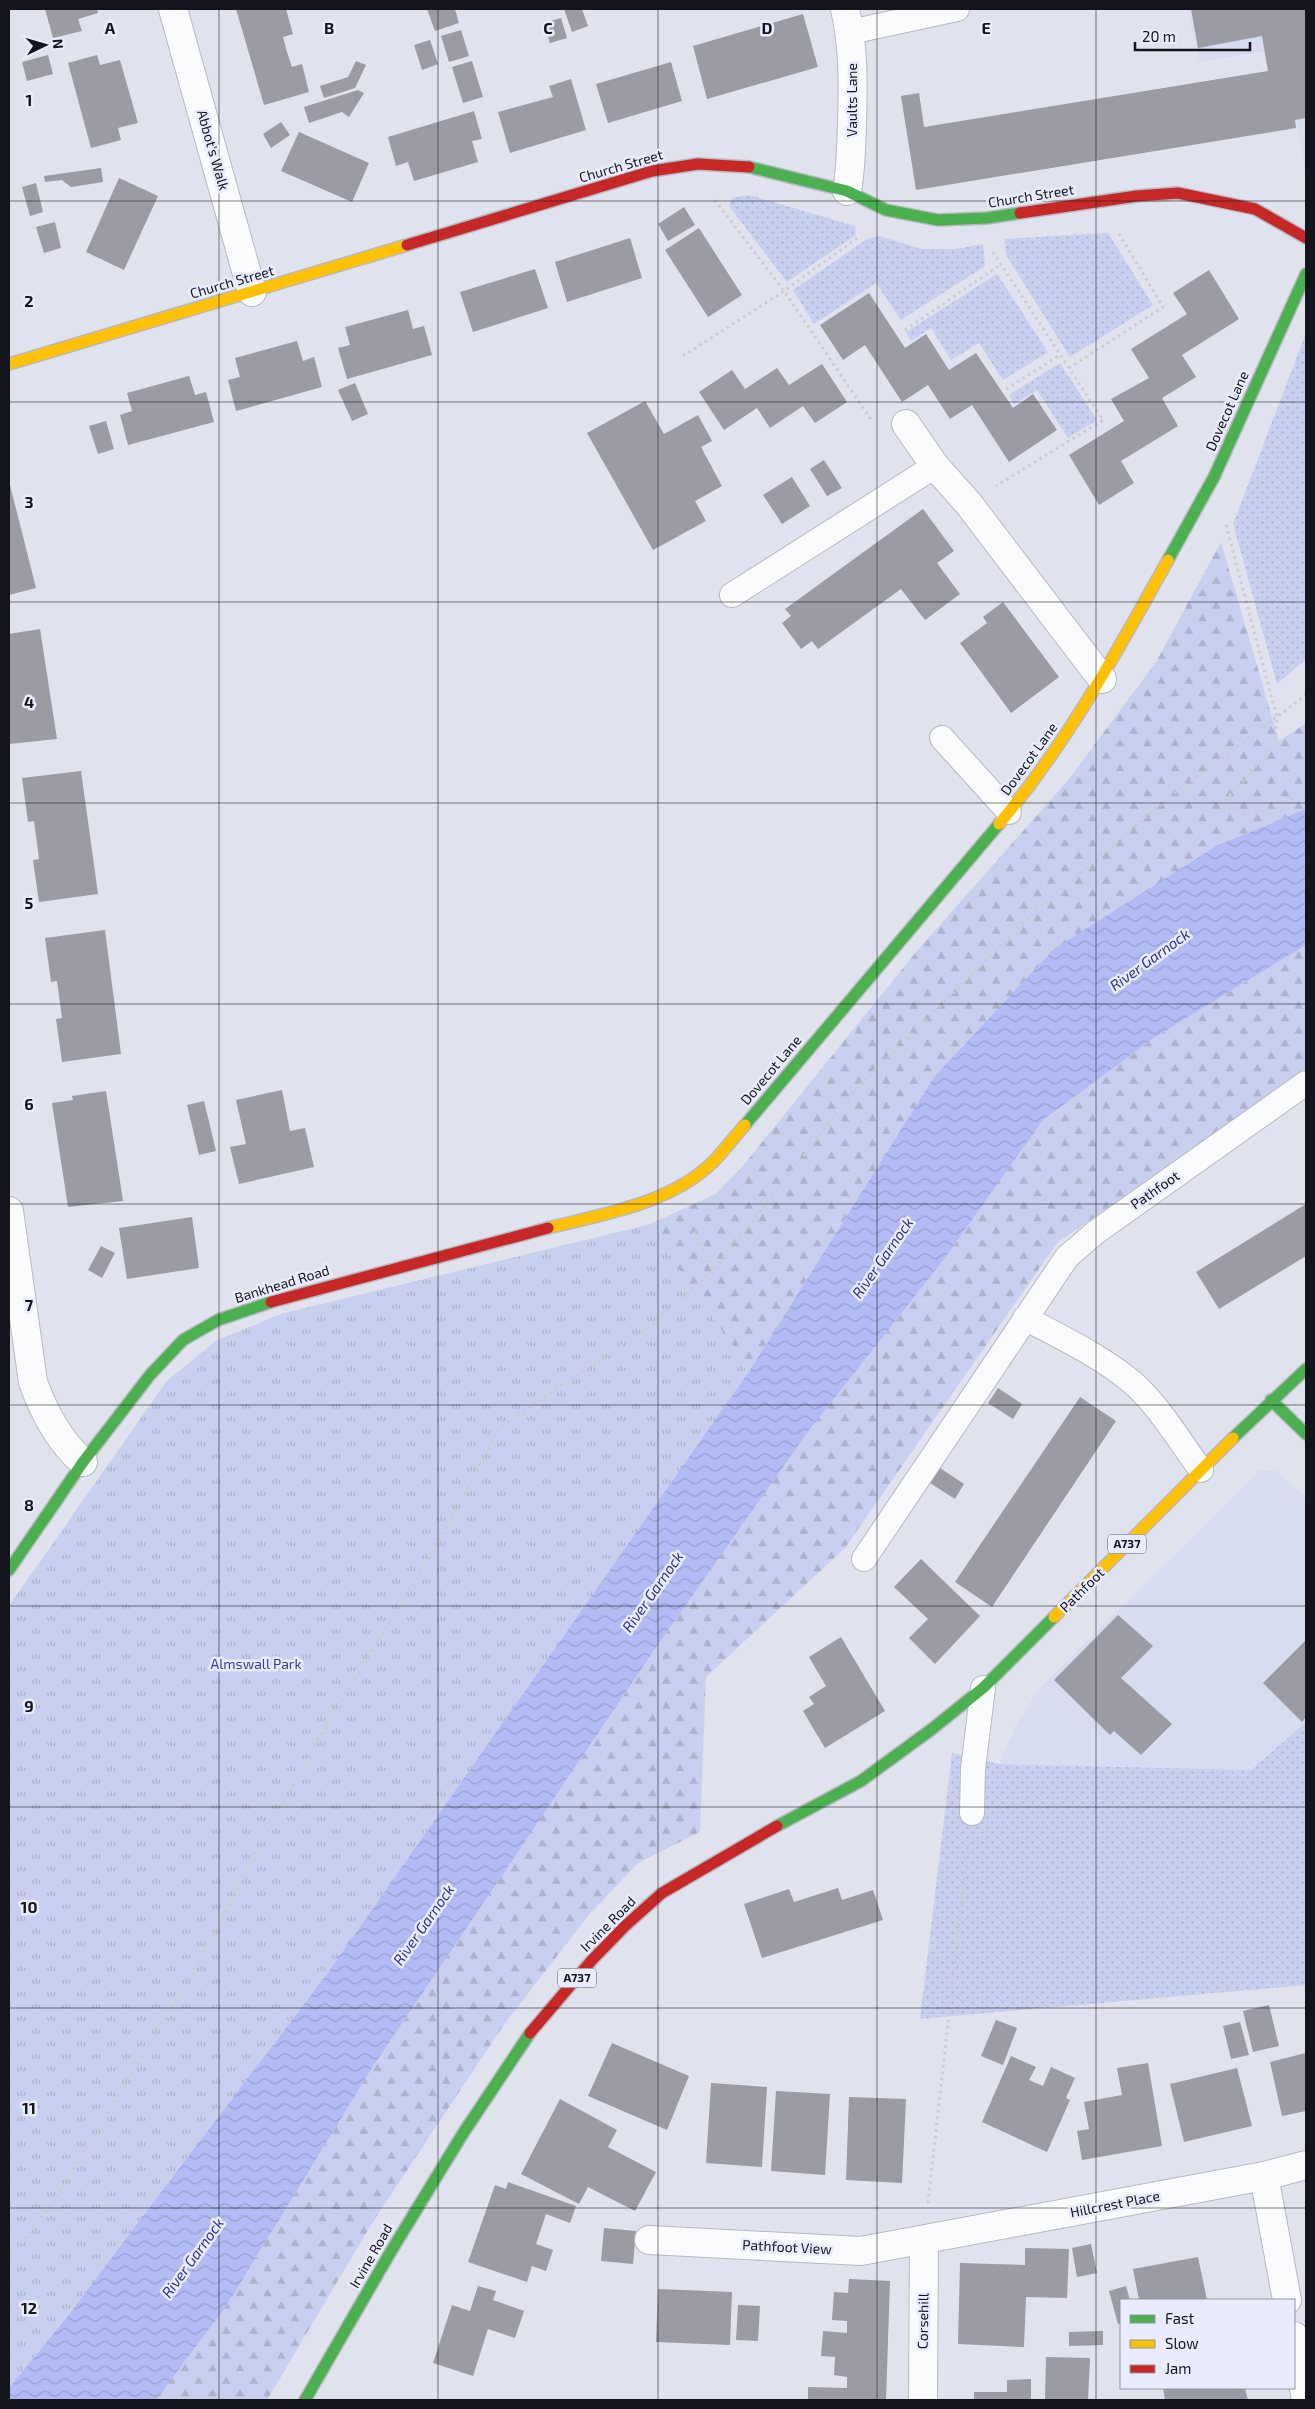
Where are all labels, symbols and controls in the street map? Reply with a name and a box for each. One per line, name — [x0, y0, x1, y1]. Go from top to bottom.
text: A — [105, 18, 116, 37]
text: B — [324, 18, 334, 37]
text: C — [543, 18, 553, 37]
text: D — [762, 18, 773, 37]
text: E — [981, 18, 991, 37]
north arrow — [20, 20, 70, 70]
scale bar — [1135, 20, 1250, 52]
text: 20 m — [1142, 27, 1176, 45]
text: N — [50, 38, 67, 50]
street label: Vaults Lane — [843, 63, 860, 137]
text: 1 — [26, 90, 32, 109]
street label: Abbot's Walk — [194, 108, 233, 192]
street label: Church Street — [577, 145, 665, 186]
street label: Church Street — [987, 180, 1075, 211]
street label: Church Street — [188, 261, 276, 302]
text: 2 — [24, 291, 34, 310]
street label: Dovecot Lane — [1201, 368, 1252, 453]
text: 3 — [24, 492, 34, 511]
text: 4 — [24, 692, 34, 711]
street label: Dovecot Lane — [997, 719, 1061, 798]
text: 5 — [25, 893, 34, 912]
water label: River Garnock — [1106, 924, 1193, 994]
street label: Dovecot Lane — [737, 1031, 805, 1108]
text: 6 — [24, 1094, 34, 1113]
street label: Pathfoot — [1127, 1167, 1182, 1213]
water label: River Garnock — [848, 1214, 917, 1301]
street label: Bankhead Road — [232, 1261, 331, 1306]
text: 7 — [25, 1295, 34, 1314]
text: 8 — [24, 1495, 34, 1514]
road number: A737 — [1108, 1535, 1146, 1554]
water label: River Garnock — [618, 1548, 687, 1635]
street label: Pathfoot — [1056, 1564, 1107, 1615]
park label: Almswall Park — [210, 1655, 302, 1672]
text: 9 — [24, 1696, 34, 1715]
water label: River Garnock — [389, 1881, 458, 1968]
street label: Irvine Road — [576, 1892, 639, 1955]
text: 10 — [20, 1897, 38, 1916]
road number: A737 — [558, 1969, 596, 1988]
text: 11 — [22, 2098, 36, 2117]
street label: Hillcrest Place — [1069, 2186, 1161, 2221]
water label: River Garnock — [157, 2214, 227, 2301]
street label: Irvine Road — [345, 2221, 396, 2291]
street label: Pathfoot View — [742, 2236, 833, 2257]
street label: Corsehill — [914, 2292, 932, 2349]
text: 12 — [21, 2298, 37, 2317]
legend — [1120, 2299, 1295, 2389]
text: Fast — [1165, 2309, 1195, 2327]
text: Slow — [1165, 2334, 1199, 2352]
text: Jam — [1165, 2359, 1191, 2377]

